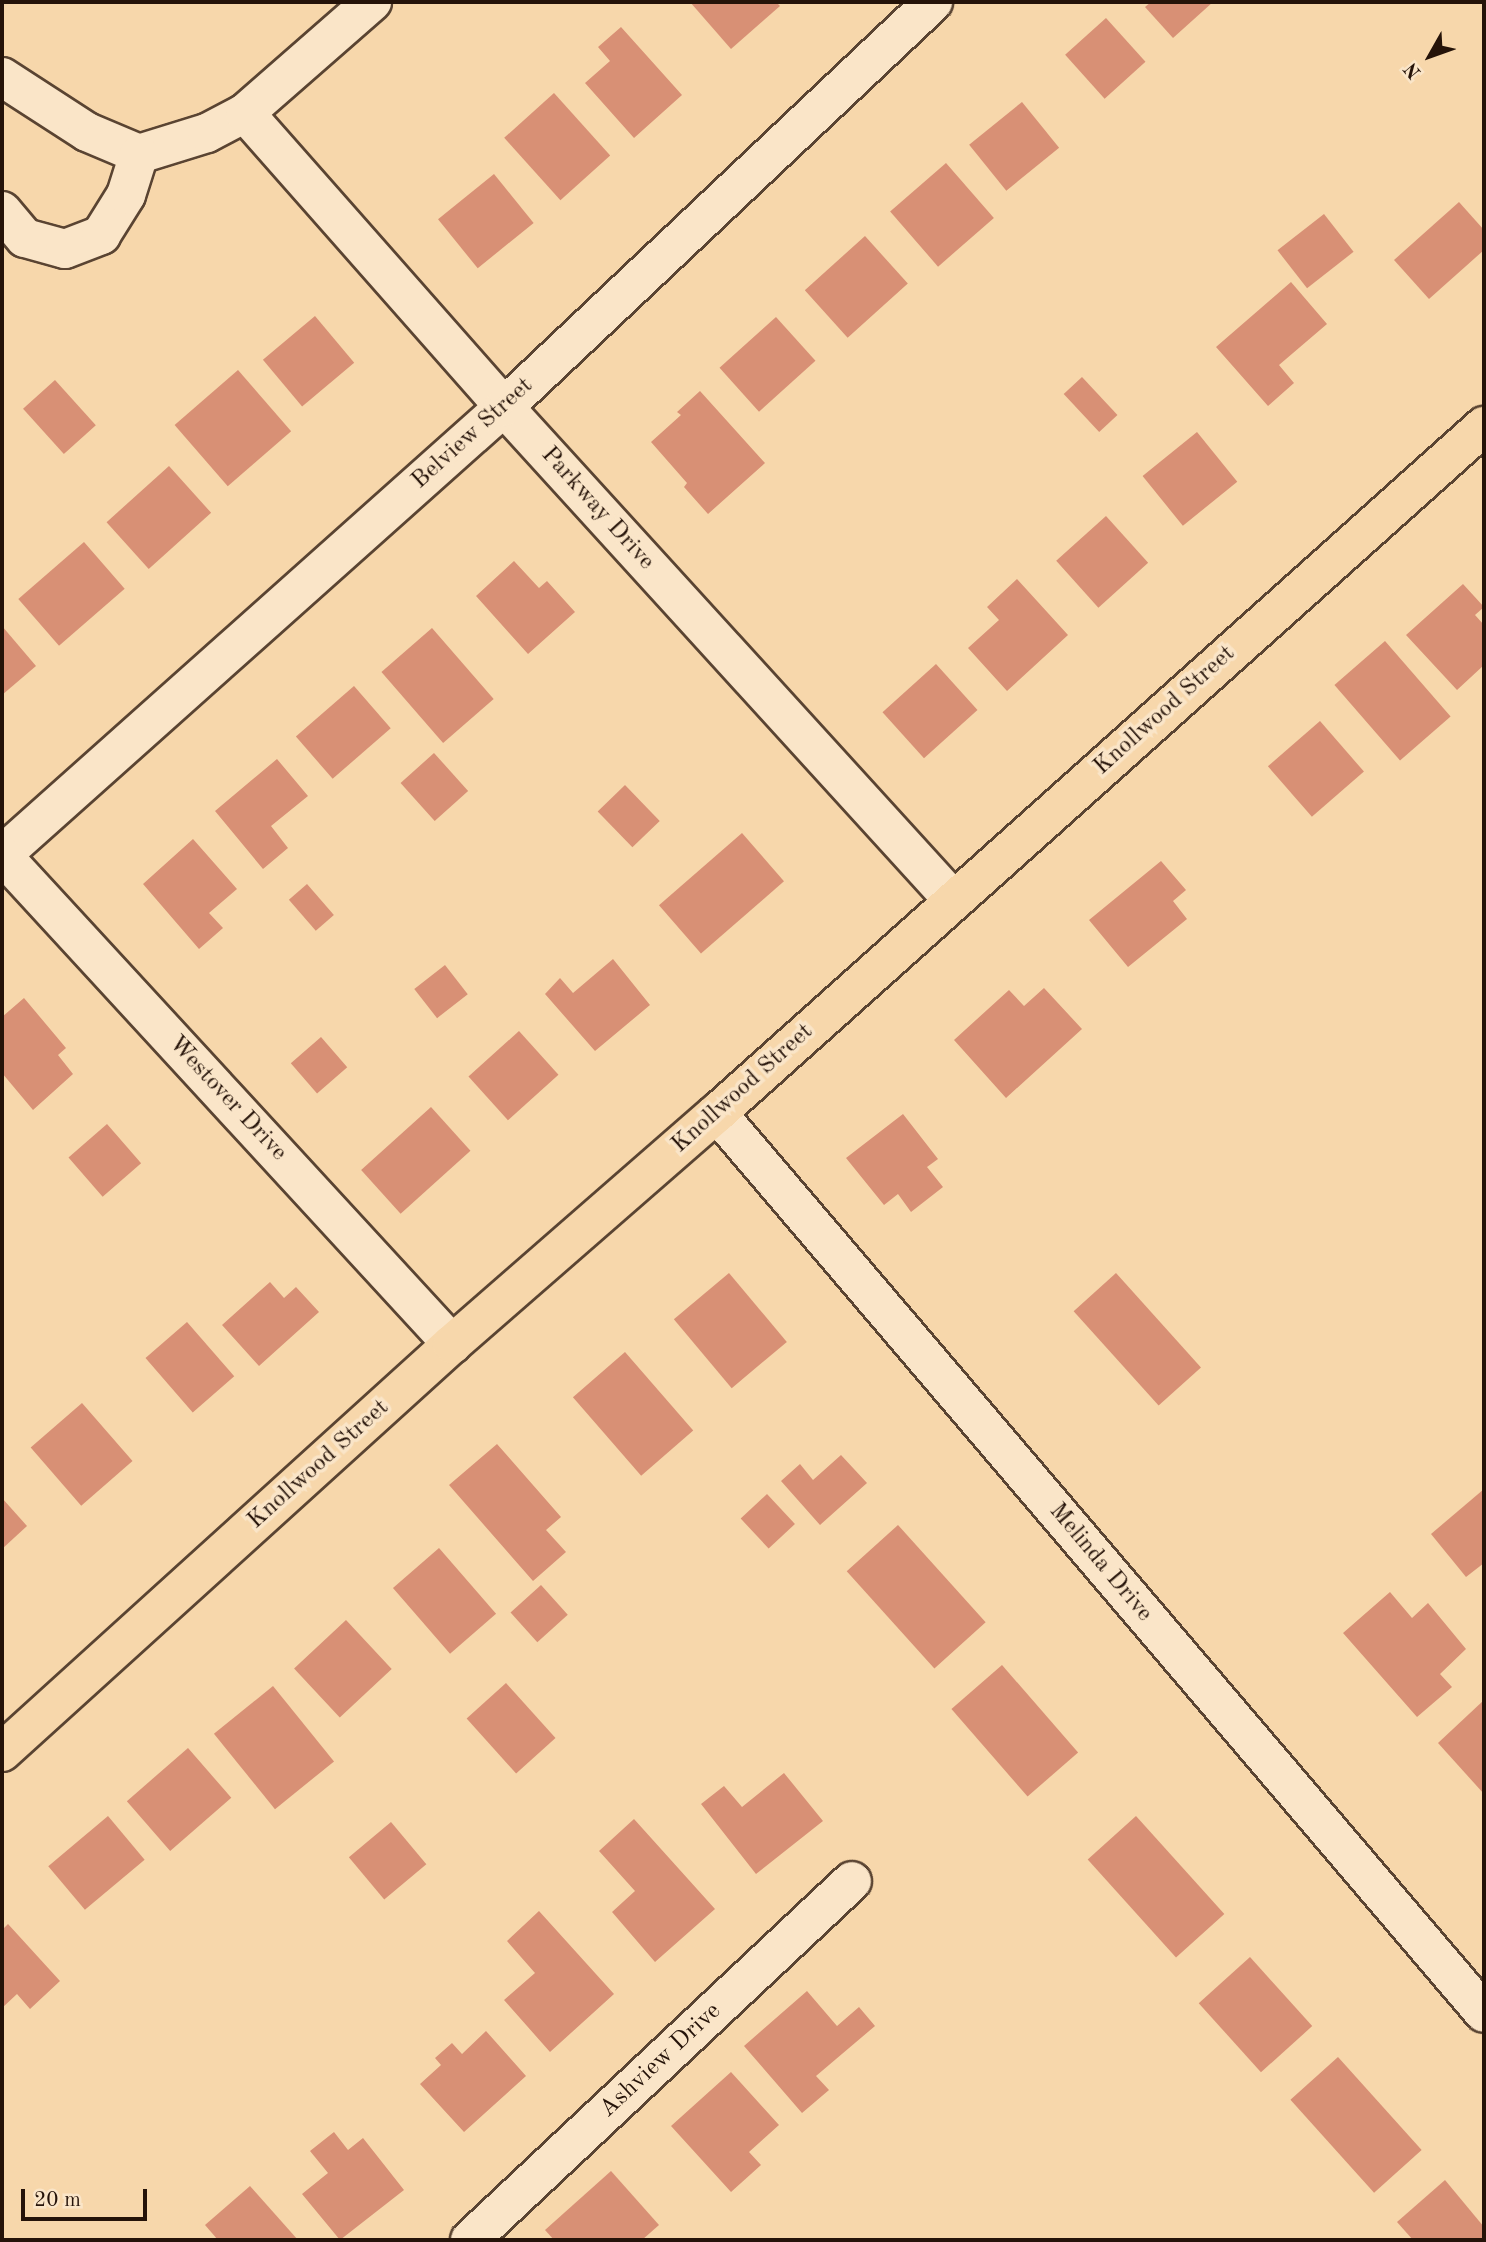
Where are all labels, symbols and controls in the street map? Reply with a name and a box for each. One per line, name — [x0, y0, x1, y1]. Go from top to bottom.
north arrow — [1395, 21, 1465, 91]
text: N — [1402, 58, 1425, 81]
street label: Belview Street — [406, 372, 540, 496]
street label: Parkway Drive — [534, 441, 660, 577]
street label: Knollwood Street — [1088, 640, 1242, 782]
street label: Knollwood Street — [666, 1018, 820, 1160]
street label: Westover Drive — [162, 1030, 292, 1168]
street label: Knollwood Street — [242, 1394, 396, 1536]
street label: Melinda Drive — [1042, 1498, 1158, 1628]
street label: Ashview Drive — [594, 1998, 728, 2124]
scale bar — [24, 2176, 150, 2220]
text: 20 m — [34, 2190, 81, 2211]

